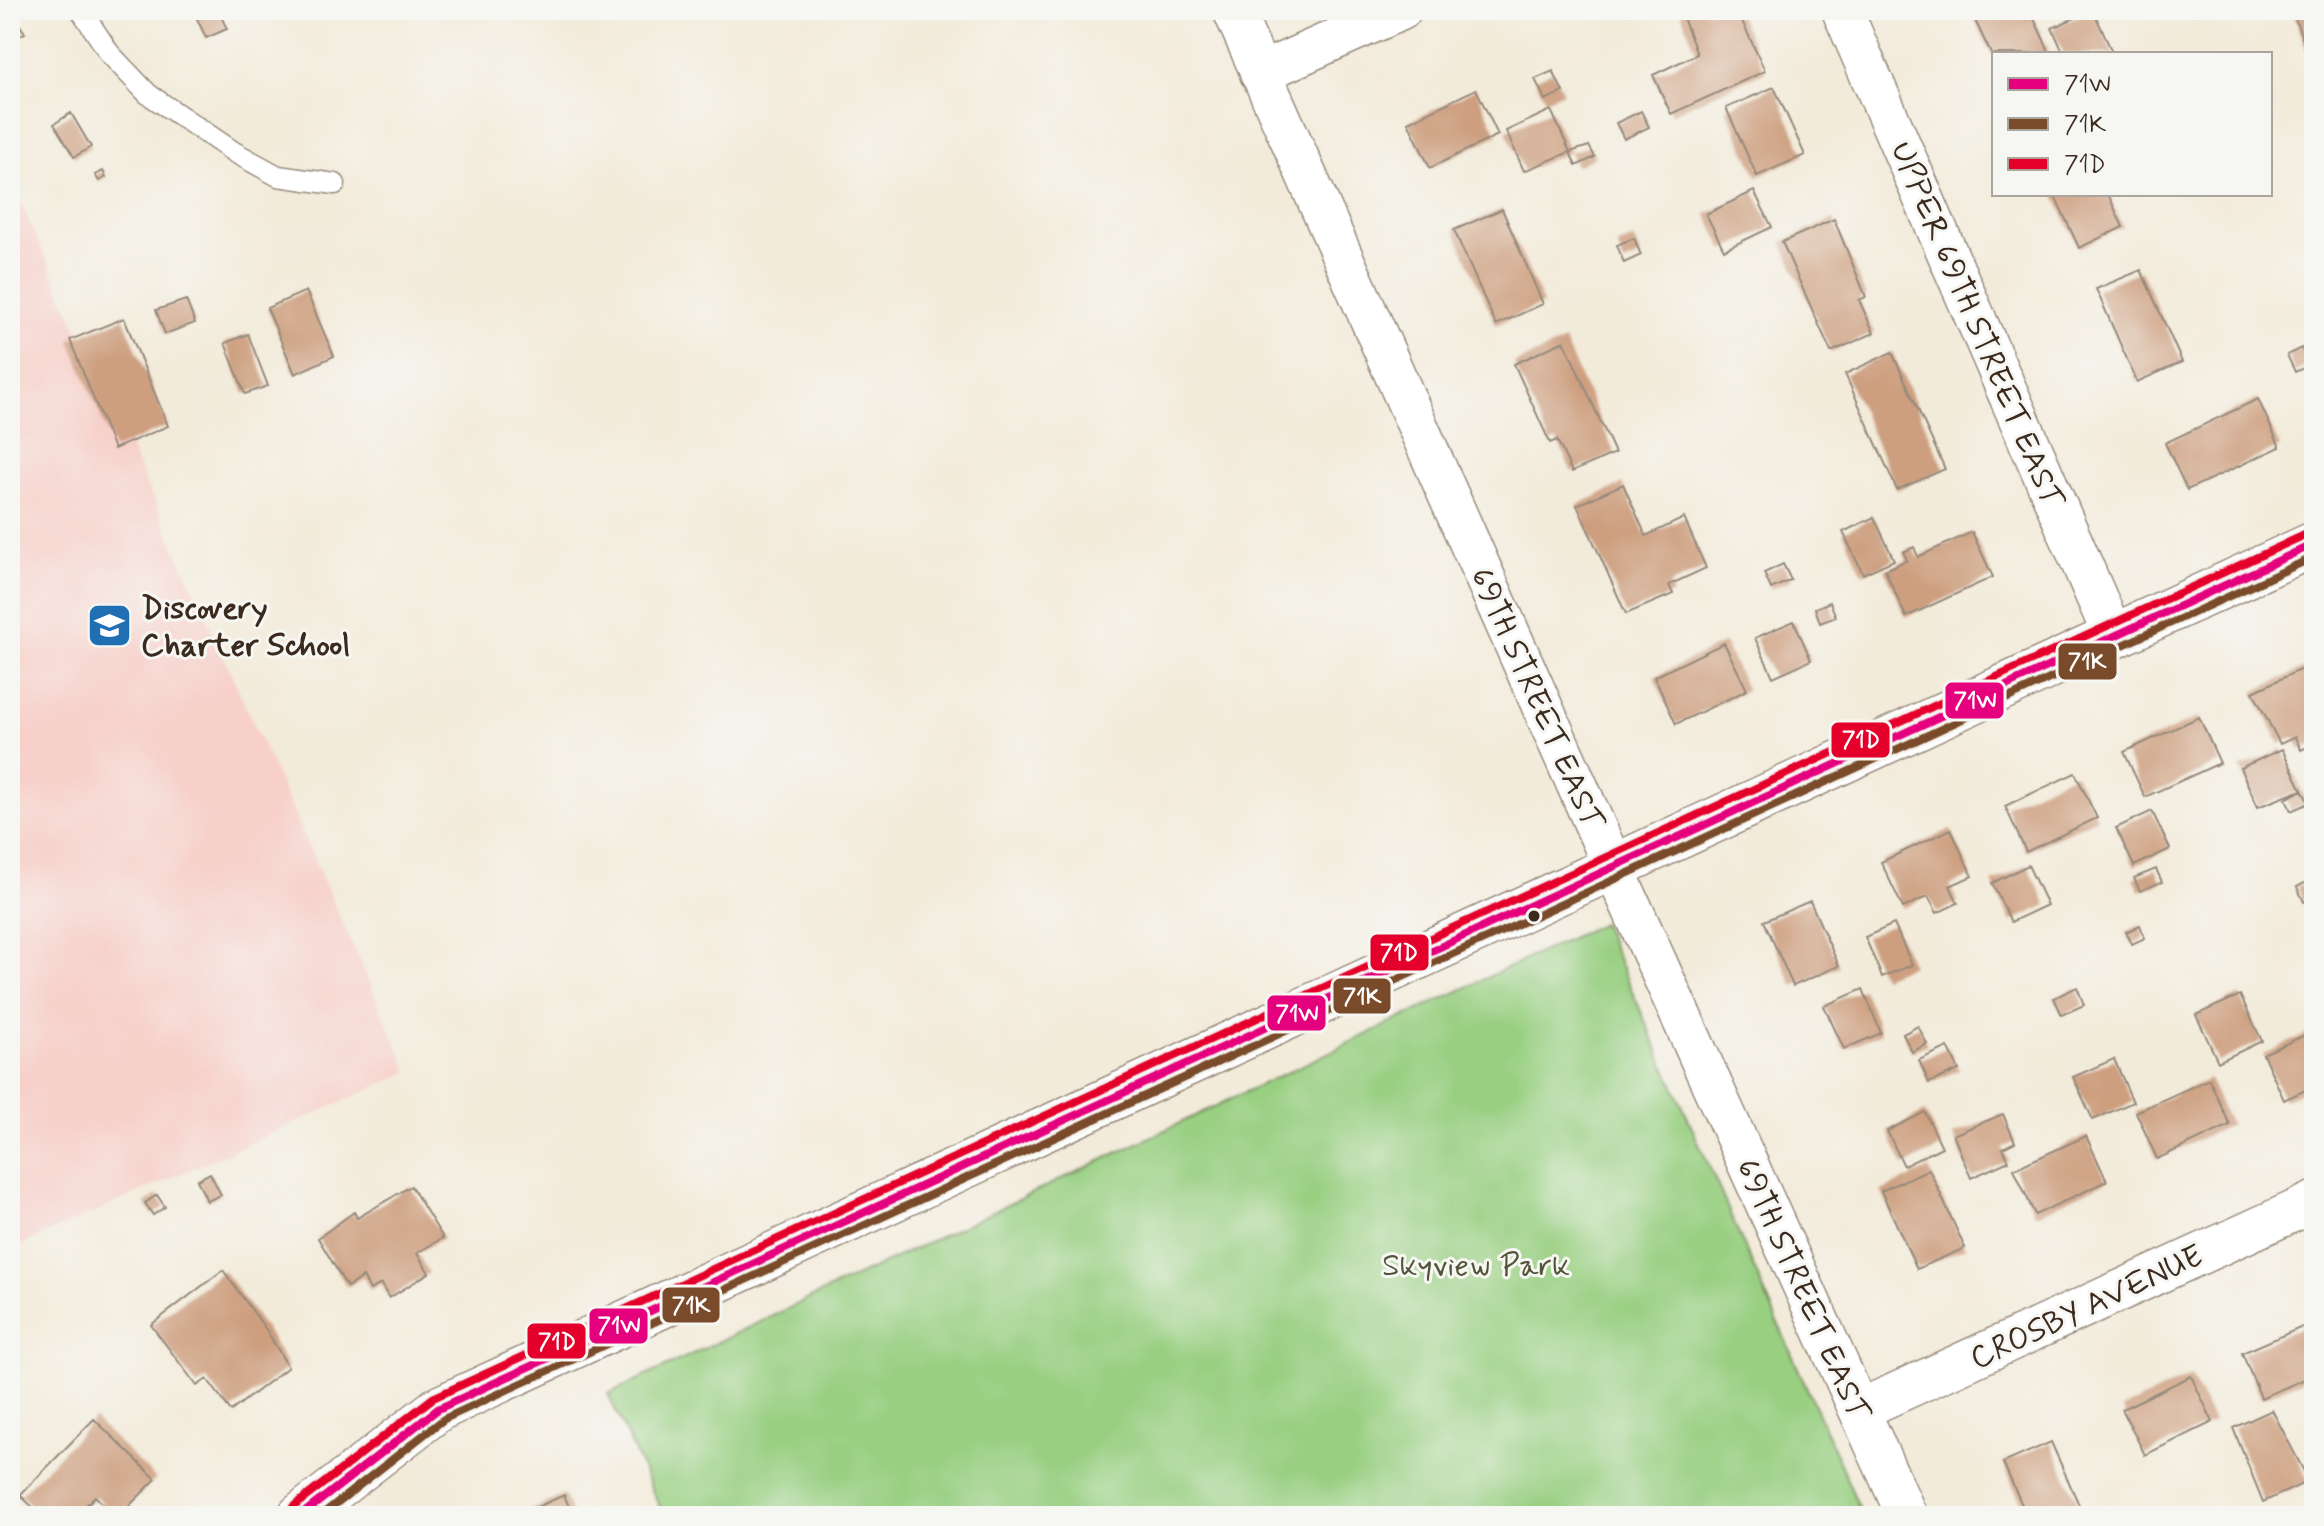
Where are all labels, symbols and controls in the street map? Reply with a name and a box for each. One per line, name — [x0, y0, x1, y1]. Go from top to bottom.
legend — [1992, 52, 2272, 196]
text: 71W — [2064, 70, 2111, 101]
text: 71K — [2064, 110, 2106, 141]
street label: UPPER 69TH STREET EAST — [1880, 135, 2073, 515]
text: 71D — [2064, 150, 2105, 181]
street label: 69TH STREET EAST — [1460, 561, 1613, 837]
place label: Discovery Charter School — [141, 588, 350, 667]
school or university icon: Discovery Charter School — [86, 601, 134, 649]
line badge: 71K — [2057, 642, 2118, 681]
text: 71K — [2068, 649, 2107, 677]
line badge: 71W — [1944, 681, 2005, 720]
text: 71W — [1954, 688, 1996, 716]
line badge: 71D — [1830, 721, 1891, 759]
text: 71D — [1842, 727, 1880, 755]
unlabelled marker — [1526, 908, 1542, 924]
line badge: 71D — [1369, 933, 1430, 972]
text: 71D — [1380, 940, 1418, 968]
line badge: 71K — [1332, 977, 1392, 1015]
text: 71K — [1343, 984, 1382, 1012]
line badge: 71W — [1266, 994, 1327, 1032]
text: 71W — [1276, 1001, 1318, 1029]
street label: 69TH STREET EAST — [1726, 1152, 1879, 1428]
street label: CROSBY AVENUE — [1963, 1235, 2210, 1380]
park label: Skyview Park — [1382, 1245, 1570, 1287]
line badge: 71K — [661, 1286, 721, 1324]
text: 71K — [672, 1293, 711, 1321]
line badge: 71W — [588, 1307, 649, 1345]
text: 71W — [598, 1313, 640, 1341]
line badge: 71D — [526, 1322, 587, 1360]
text: 71D — [538, 1329, 576, 1357]

